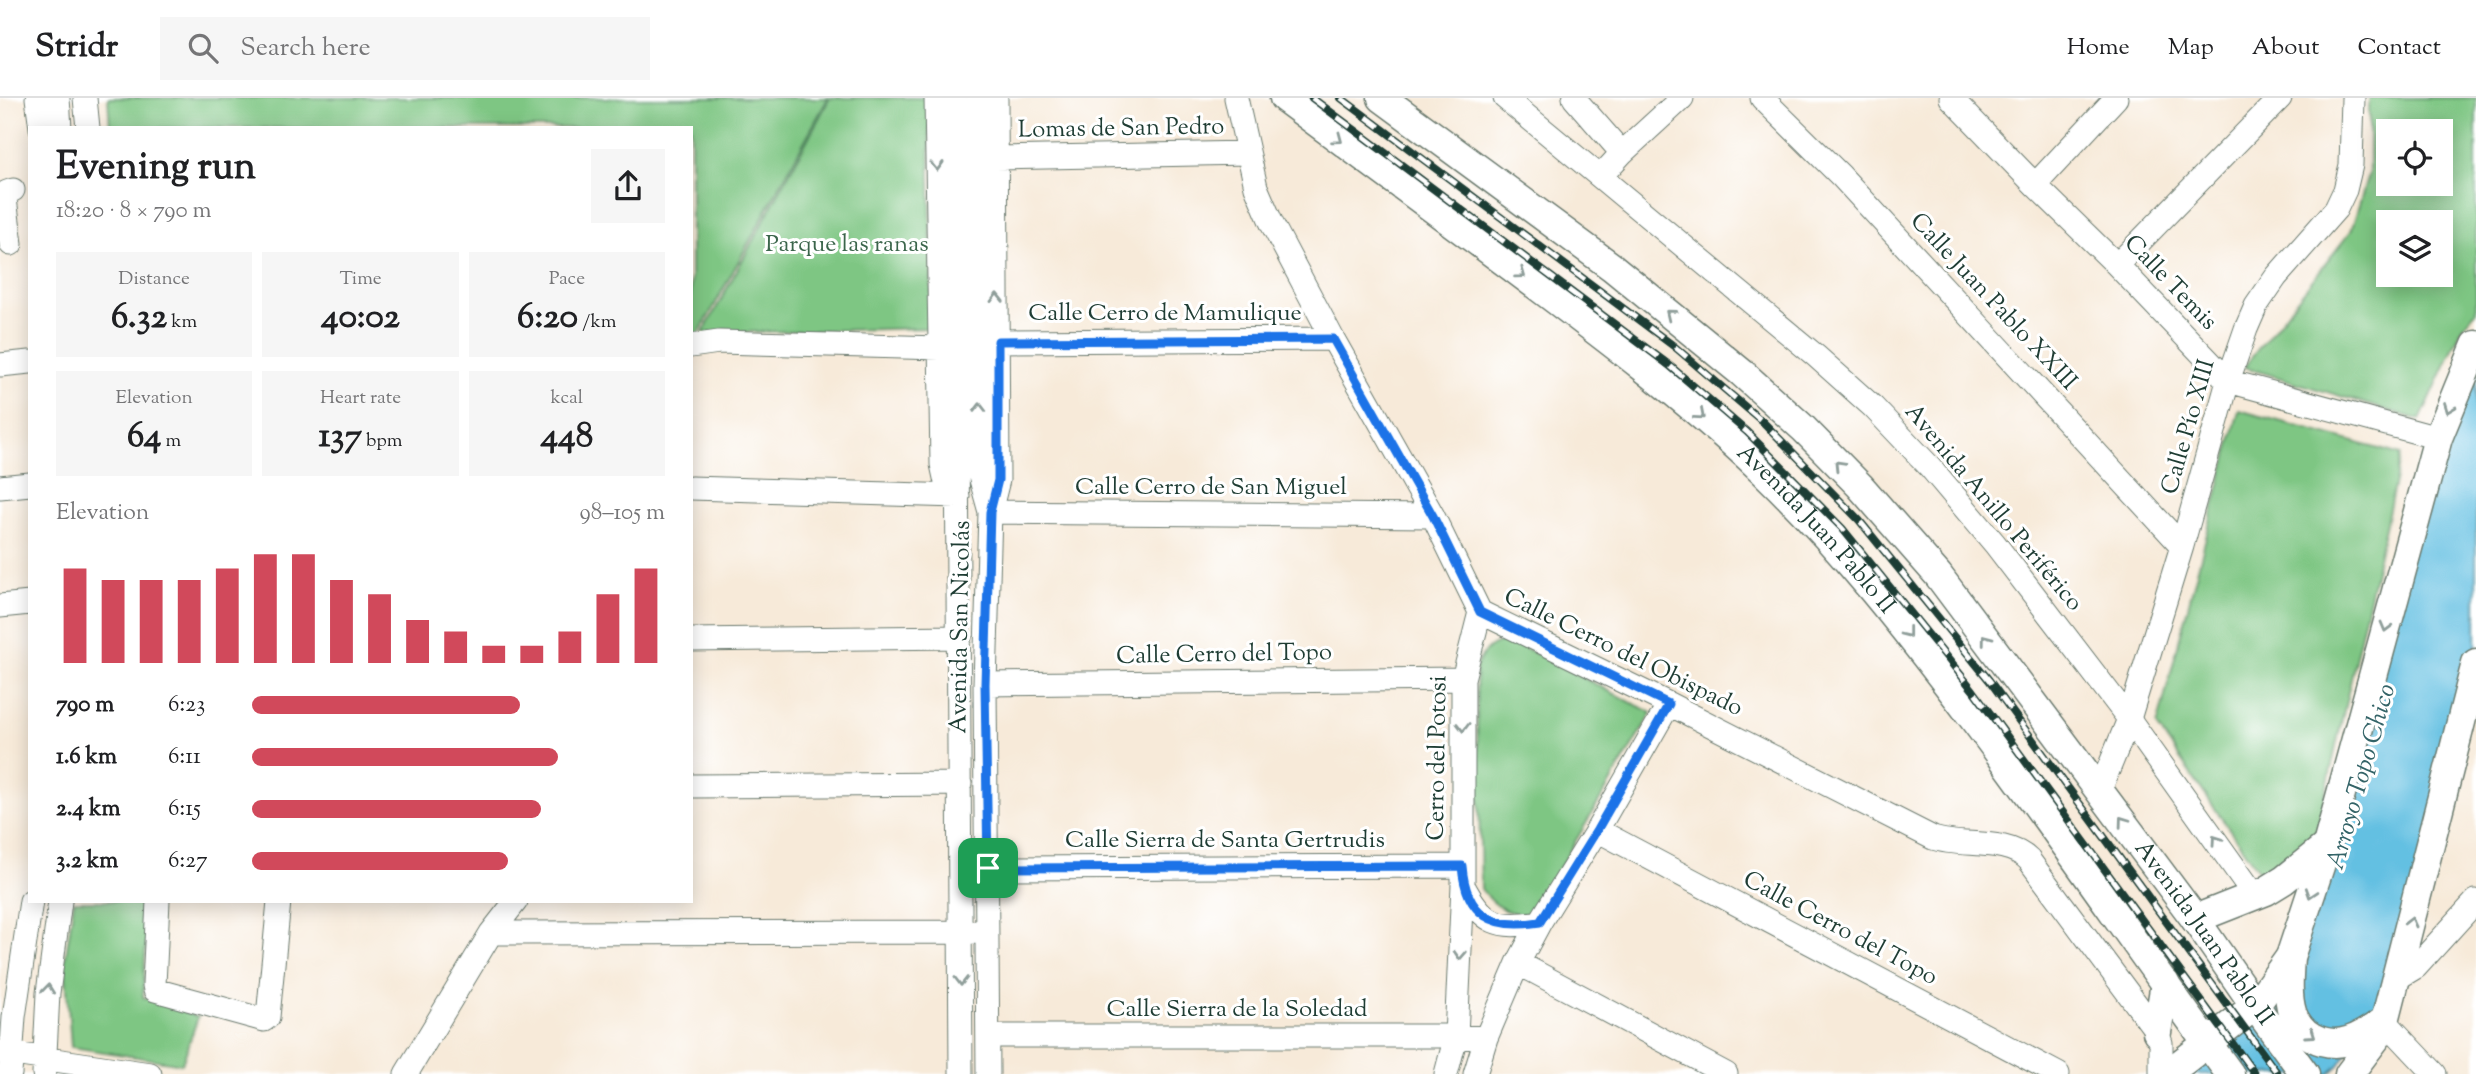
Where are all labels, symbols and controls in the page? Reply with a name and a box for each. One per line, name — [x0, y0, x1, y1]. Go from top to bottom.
search box — [160, 17, 650, 80]
text: Stridr — [35, 24, 118, 72]
icon: search — [184, 29, 222, 67]
text: Search here — [240, 30, 371, 67]
text: Home — [2067, 31, 2130, 65]
text: Map — [2168, 31, 2214, 65]
text: About — [2252, 31, 2319, 65]
text: Contact — [2357, 31, 2441, 65]
street label: Lomas de San Pedro — [1017, 110, 1225, 148]
map controls — [2376, 119, 2453, 287]
button: locate — [2376, 119, 2453, 196]
one-way arrow — [1331, 130, 1343, 143]
text: Evening run — [56, 142, 256, 196]
button: share — [591, 149, 665, 223]
one-way arrow — [930, 161, 945, 172]
text: 18:20 · 8 × 790 m — [56, 195, 212, 228]
street label: Calle Juan Pablo XXIII — [1901, 206, 2085, 399]
button: layers — [2376, 210, 2453, 287]
street label: Calle Temis — [2116, 227, 2224, 339]
park label: Parque las ranas — [765, 228, 929, 262]
text: Distance — [118, 266, 190, 293]
text: Time — [339, 266, 382, 293]
text: Pace — [549, 266, 585, 293]
one-way arrow — [1513, 266, 1526, 278]
one-way arrow — [990, 292, 1005, 303]
text: 6.32 — [111, 293, 167, 344]
text: 40:02 — [321, 293, 400, 344]
text: 6:20 — [517, 293, 578, 344]
street label: Calle Cerro de Mamulique — [1028, 297, 1302, 331]
text: km — [167, 309, 197, 336]
text: /km — [578, 309, 617, 336]
one-way arrow — [1665, 310, 1677, 323]
street label: Calle Pío XIII — [2153, 355, 2225, 499]
text: Elevation — [116, 385, 193, 412]
text: Heart rate — [320, 385, 401, 412]
text: kcal — [550, 385, 583, 412]
street label: Avenida Anillo Periférico — [1896, 397, 2090, 619]
one-way arrow — [972, 402, 988, 413]
one-way arrow — [2444, 402, 2458, 414]
one-way arrow — [1692, 406, 1705, 419]
text: 64 — [127, 412, 161, 463]
text: 137 — [318, 412, 362, 463]
text: 448 — [540, 412, 593, 463]
text: m — [161, 428, 181, 455]
text: bpm — [362, 428, 403, 455]
street label: Avenida Juan Pablo II — [1728, 437, 1903, 622]
one-way arrow — [1835, 461, 1848, 474]
street label: Calle Cerro de San Miguel — [1075, 471, 1347, 505]
text: Elevation — [56, 497, 149, 530]
text: 98–105 m — [580, 497, 665, 530]
street label: Avenida San Nicolás — [942, 520, 980, 734]
street label: Calle Cerro del Obispado — [1498, 580, 1748, 726]
one-way arrow — [2380, 620, 2395, 632]
one-way arrow — [1898, 625, 1911, 637]
one-way arrow — [1981, 635, 1994, 647]
street label: Calle Cerro del Topo — [1116, 636, 1332, 674]
street label: Cerro del Potosi — [1420, 675, 1456, 841]
water label: Arroyo Topo Chico — [2318, 680, 2406, 874]
text: 790 m — [56, 689, 114, 722]
text: 6:23 — [168, 689, 205, 722]
one-way arrow — [1455, 722, 1471, 733]
text: 1.6 km — [56, 741, 117, 774]
text: 6:11 — [168, 741, 201, 774]
text: 2.4 km — [56, 793, 121, 826]
text: 6:15 — [168, 793, 201, 826]
one-way arrow — [2118, 816, 2131, 829]
street label: Calle Sierra de Santa Gertrudis — [1065, 824, 1385, 858]
street label: Avenida Juan Pablo II — [2125, 834, 2281, 1033]
one-way arrow — [2212, 835, 2224, 848]
pin — [958, 838, 1018, 898]
text: 3.2 km — [56, 845, 118, 878]
text: 6:27 — [168, 845, 207, 878]
icon: arrive — [969, 849, 1007, 887]
street label: Calle Cerro del Topo — [1737, 863, 1943, 995]
one-way arrow — [2305, 886, 2319, 898]
one-way arrow — [2403, 916, 2417, 928]
one-way arrow — [1452, 949, 1467, 960]
one-way arrow — [953, 976, 969, 987]
one-way arrow — [41, 984, 56, 995]
street label: Calle Sierra de la Soledad — [1106, 993, 1368, 1027]
one-way arrow — [2303, 1026, 2316, 1038]

